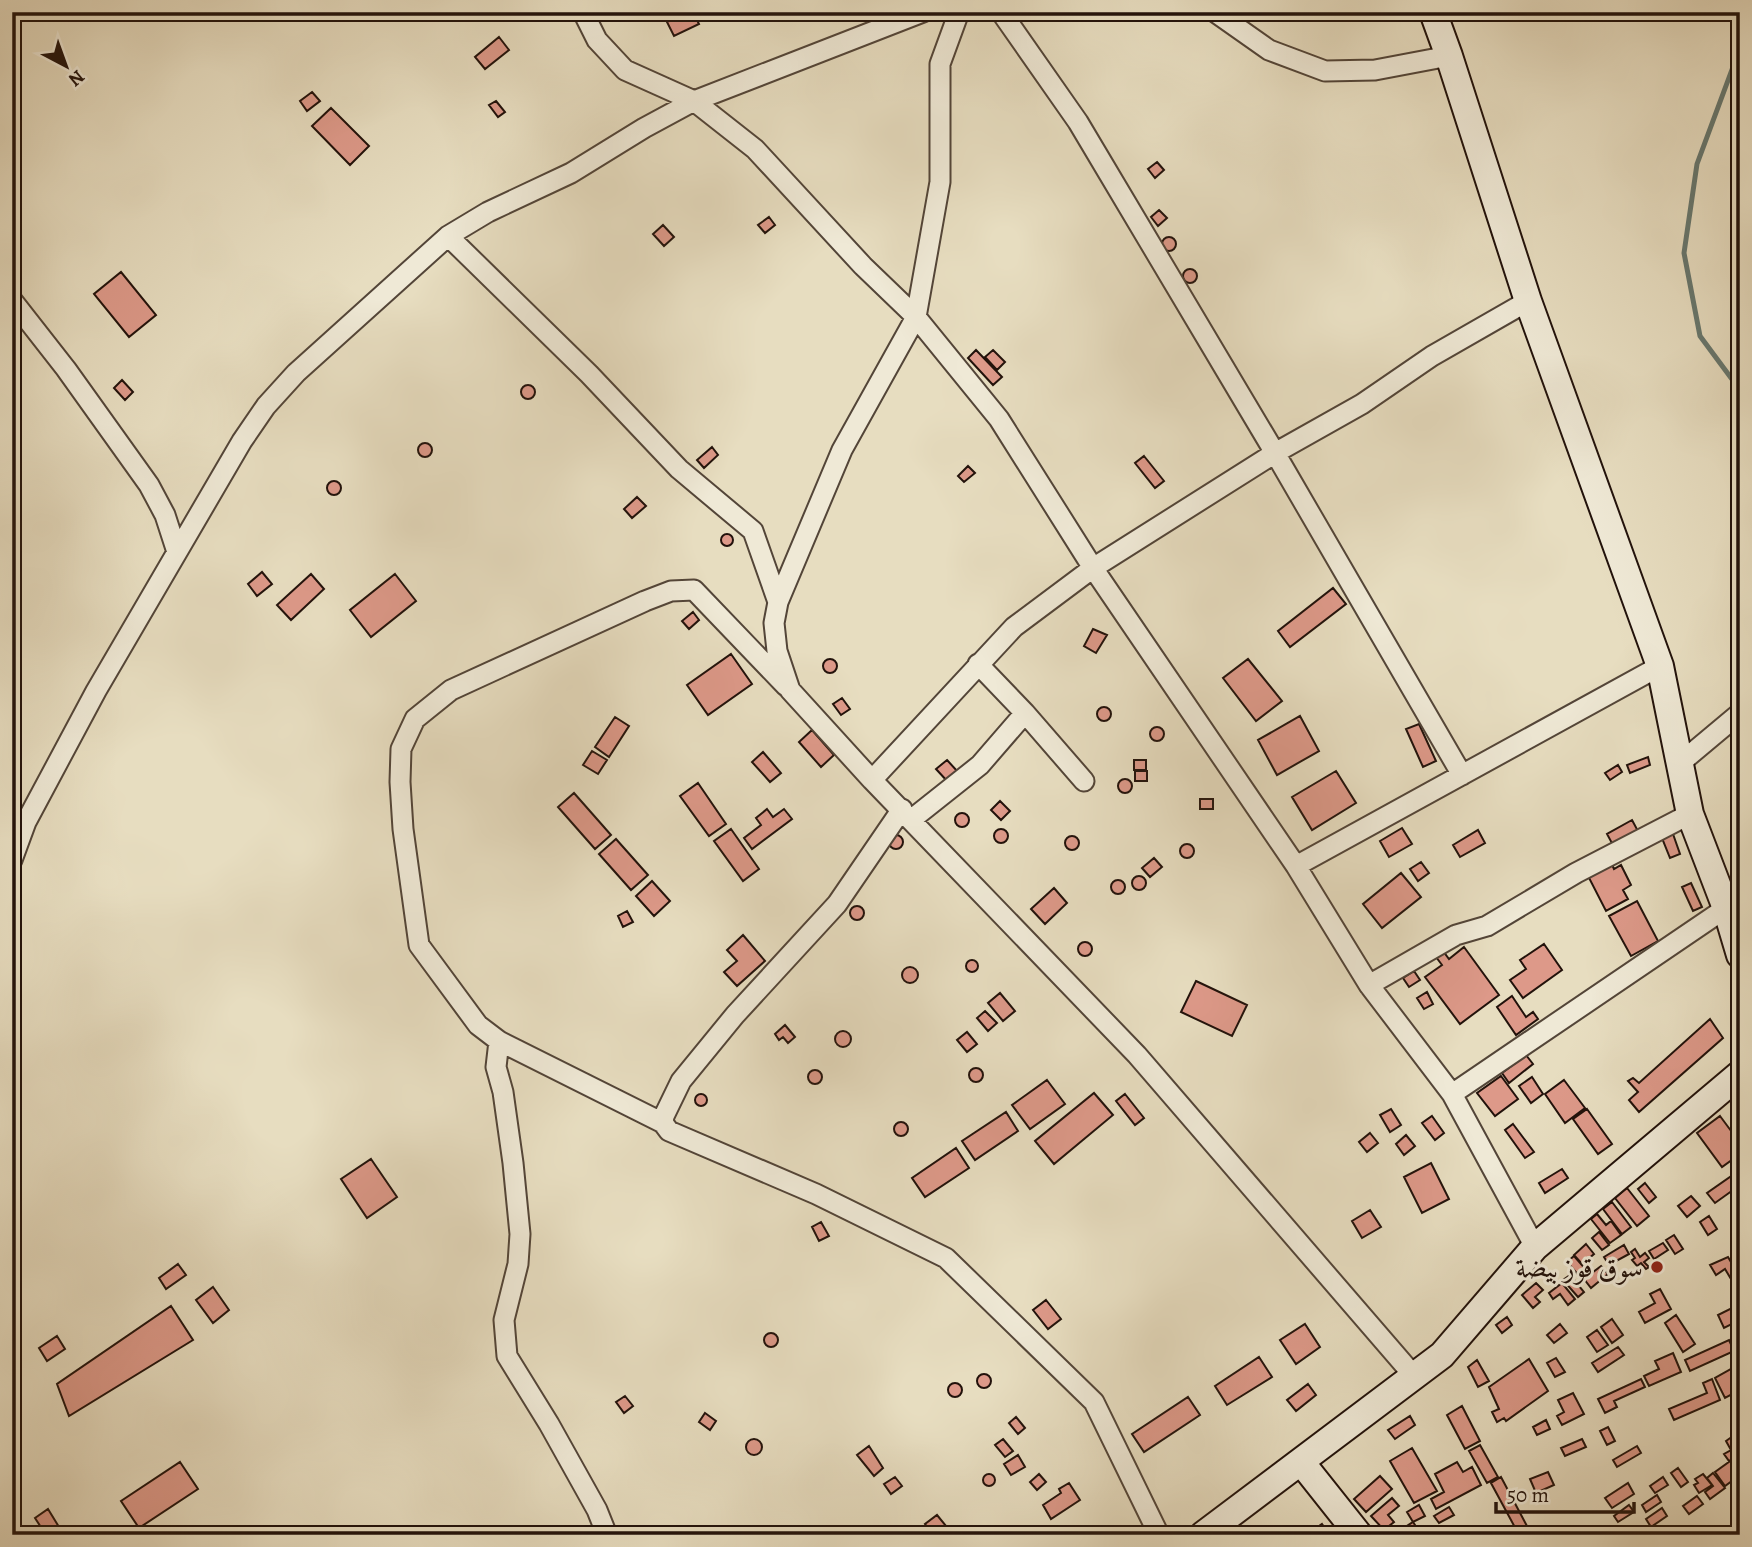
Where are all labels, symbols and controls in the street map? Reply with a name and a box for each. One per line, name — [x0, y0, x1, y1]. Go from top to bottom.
north arrow — [32, 32, 102, 102]
text: N — [63, 64, 90, 93]
place label: سوق قوز بيضة — [1516, 1249, 1643, 1287]
marker: سوق قوز بيضة — [1649, 1259, 1665, 1275]
scale bar — [1496, 1470, 1635, 1514]
text: 50 m — [1507, 1481, 1549, 1509]

